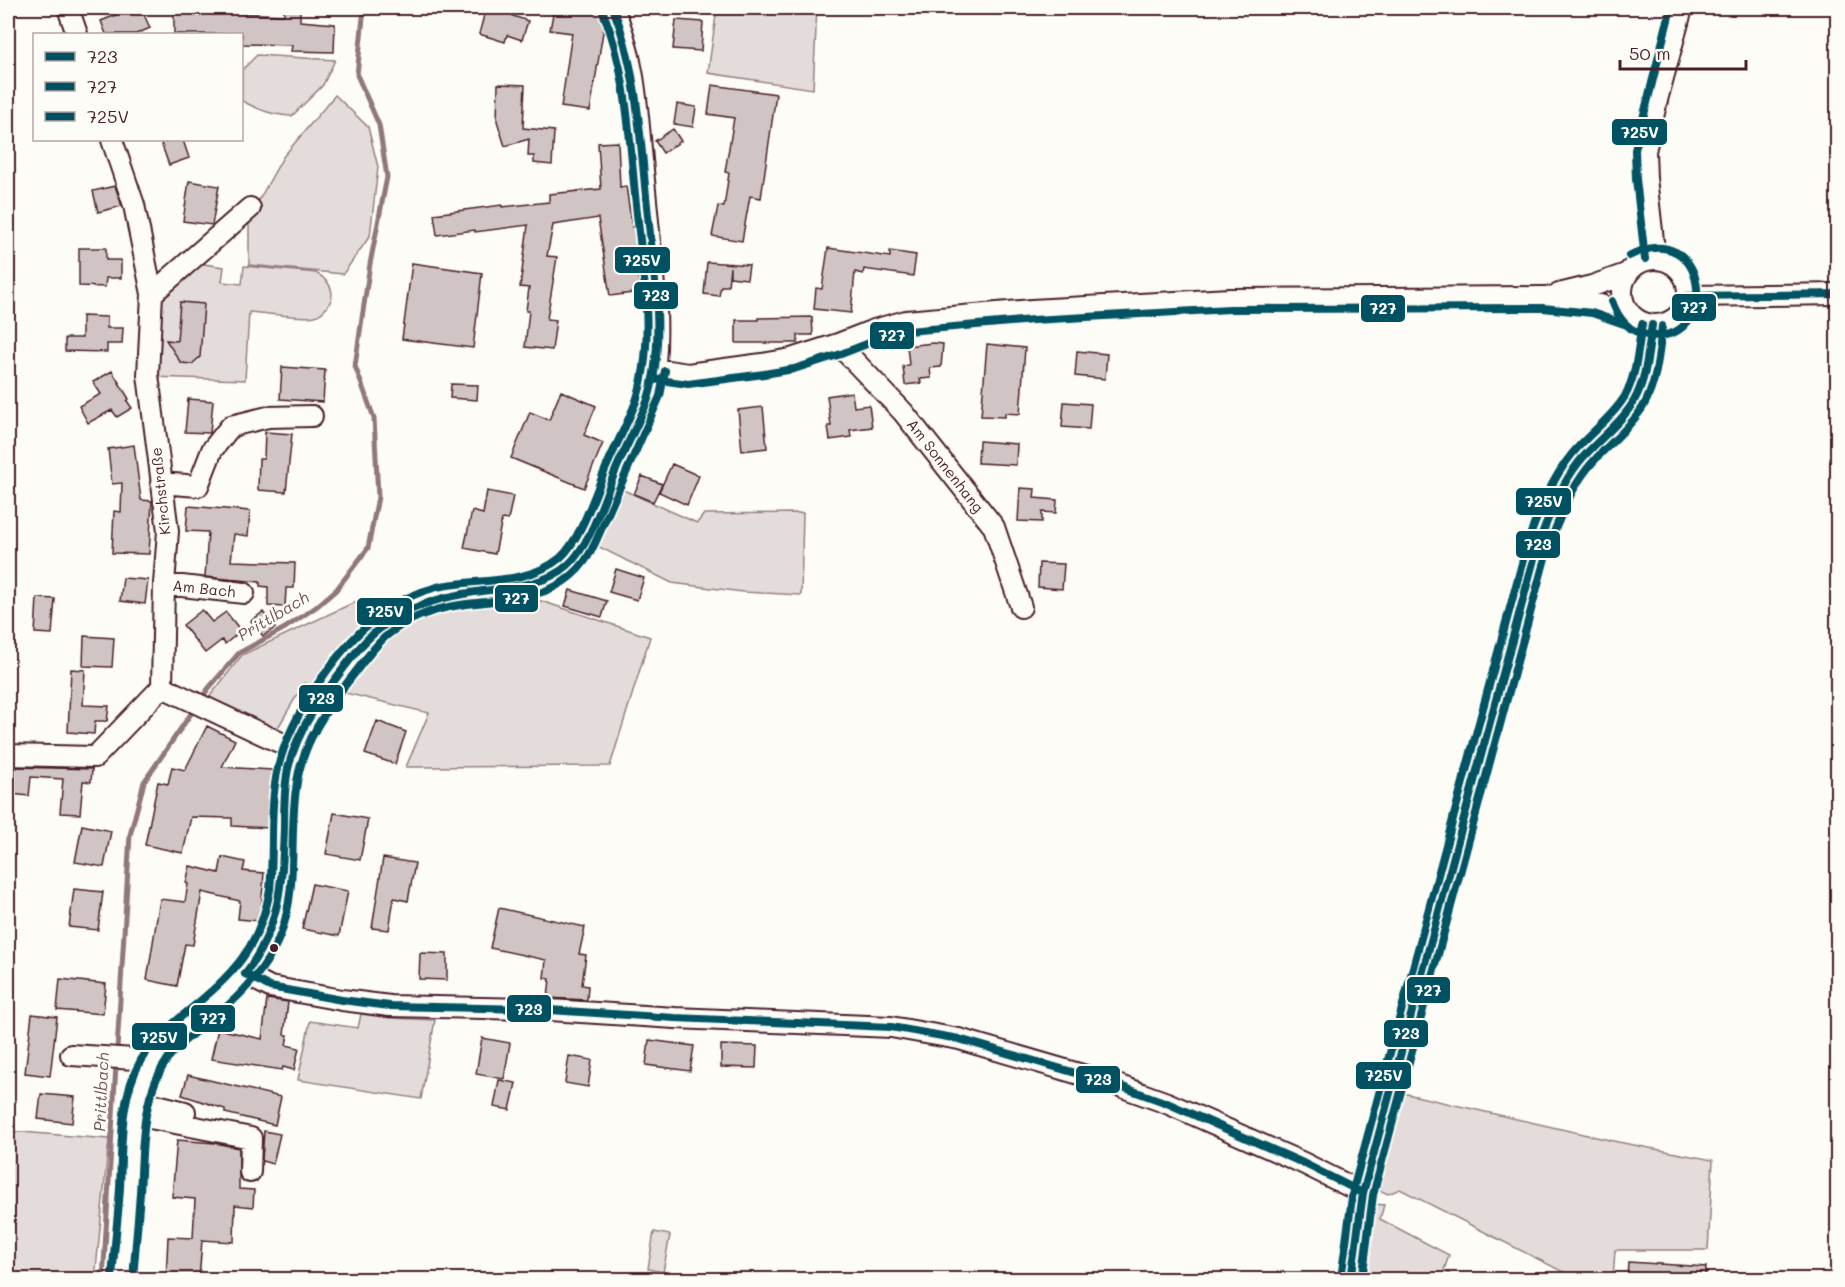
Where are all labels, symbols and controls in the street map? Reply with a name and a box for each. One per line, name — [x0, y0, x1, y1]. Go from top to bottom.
legend — [33, 33, 243, 141]
scale bar — [1620, 33, 1746, 71]
text: 50 m — [1629, 41, 1671, 65]
text: 723 — [87, 44, 118, 68]
text: 727 — [87, 74, 117, 98]
text: 725V — [87, 104, 129, 128]
line badge: 725V — [1611, 118, 1668, 146]
text: 725V — [1621, 121, 1659, 142]
line badge: 725V — [614, 246, 671, 274]
text: 725V — [623, 249, 661, 270]
line badge: 723 — [633, 281, 679, 310]
text: 723 — [642, 284, 670, 305]
line badge: 727 — [1671, 293, 1717, 322]
line badge: 727 — [1360, 294, 1406, 323]
text: 727 — [1681, 296, 1707, 317]
text: 727 — [1370, 297, 1396, 318]
line badge: 727 — [869, 321, 915, 350]
text: 727 — [879, 324, 905, 345]
street label: Am Sonnenhang — [903, 415, 989, 516]
street label: Kirchstraße — [145, 446, 175, 536]
line badge: 725V — [1515, 487, 1572, 516]
text: 725V — [1525, 490, 1563, 511]
line badge: 723 — [1515, 530, 1561, 559]
text: 723 — [1524, 533, 1552, 554]
street label: Am Bach — [172, 575, 237, 601]
line badge: 727 — [494, 584, 539, 613]
water label: Prittlbach — [233, 586, 312, 645]
text: 727 — [503, 587, 529, 608]
line badge: 725V — [356, 597, 413, 626]
text: 725V — [366, 600, 404, 621]
line badge: 723 — [298, 684, 344, 713]
text: 723 — [307, 687, 335, 708]
unlabelled marker — [268, 942, 280, 954]
line badge: 727 — [1406, 976, 1451, 1004]
text: 727 — [1415, 979, 1441, 1000]
line badge: 723 — [506, 994, 552, 1023]
text: 723 — [515, 998, 543, 1019]
line badge: 727 — [190, 1004, 236, 1033]
text: 727 — [200, 1007, 226, 1028]
line badge: 723 — [1383, 1019, 1429, 1048]
line badge: 725V — [131, 1022, 188, 1051]
text: 723 — [1392, 1022, 1420, 1043]
text: 725V — [140, 1026, 178, 1047]
water label: Prittlbach — [88, 1052, 113, 1132]
line badge: 725V — [1355, 1061, 1412, 1090]
text: 725V — [1365, 1064, 1403, 1085]
line badge: 723 — [1075, 1065, 1121, 1094]
text: 723 — [1084, 1068, 1112, 1089]

